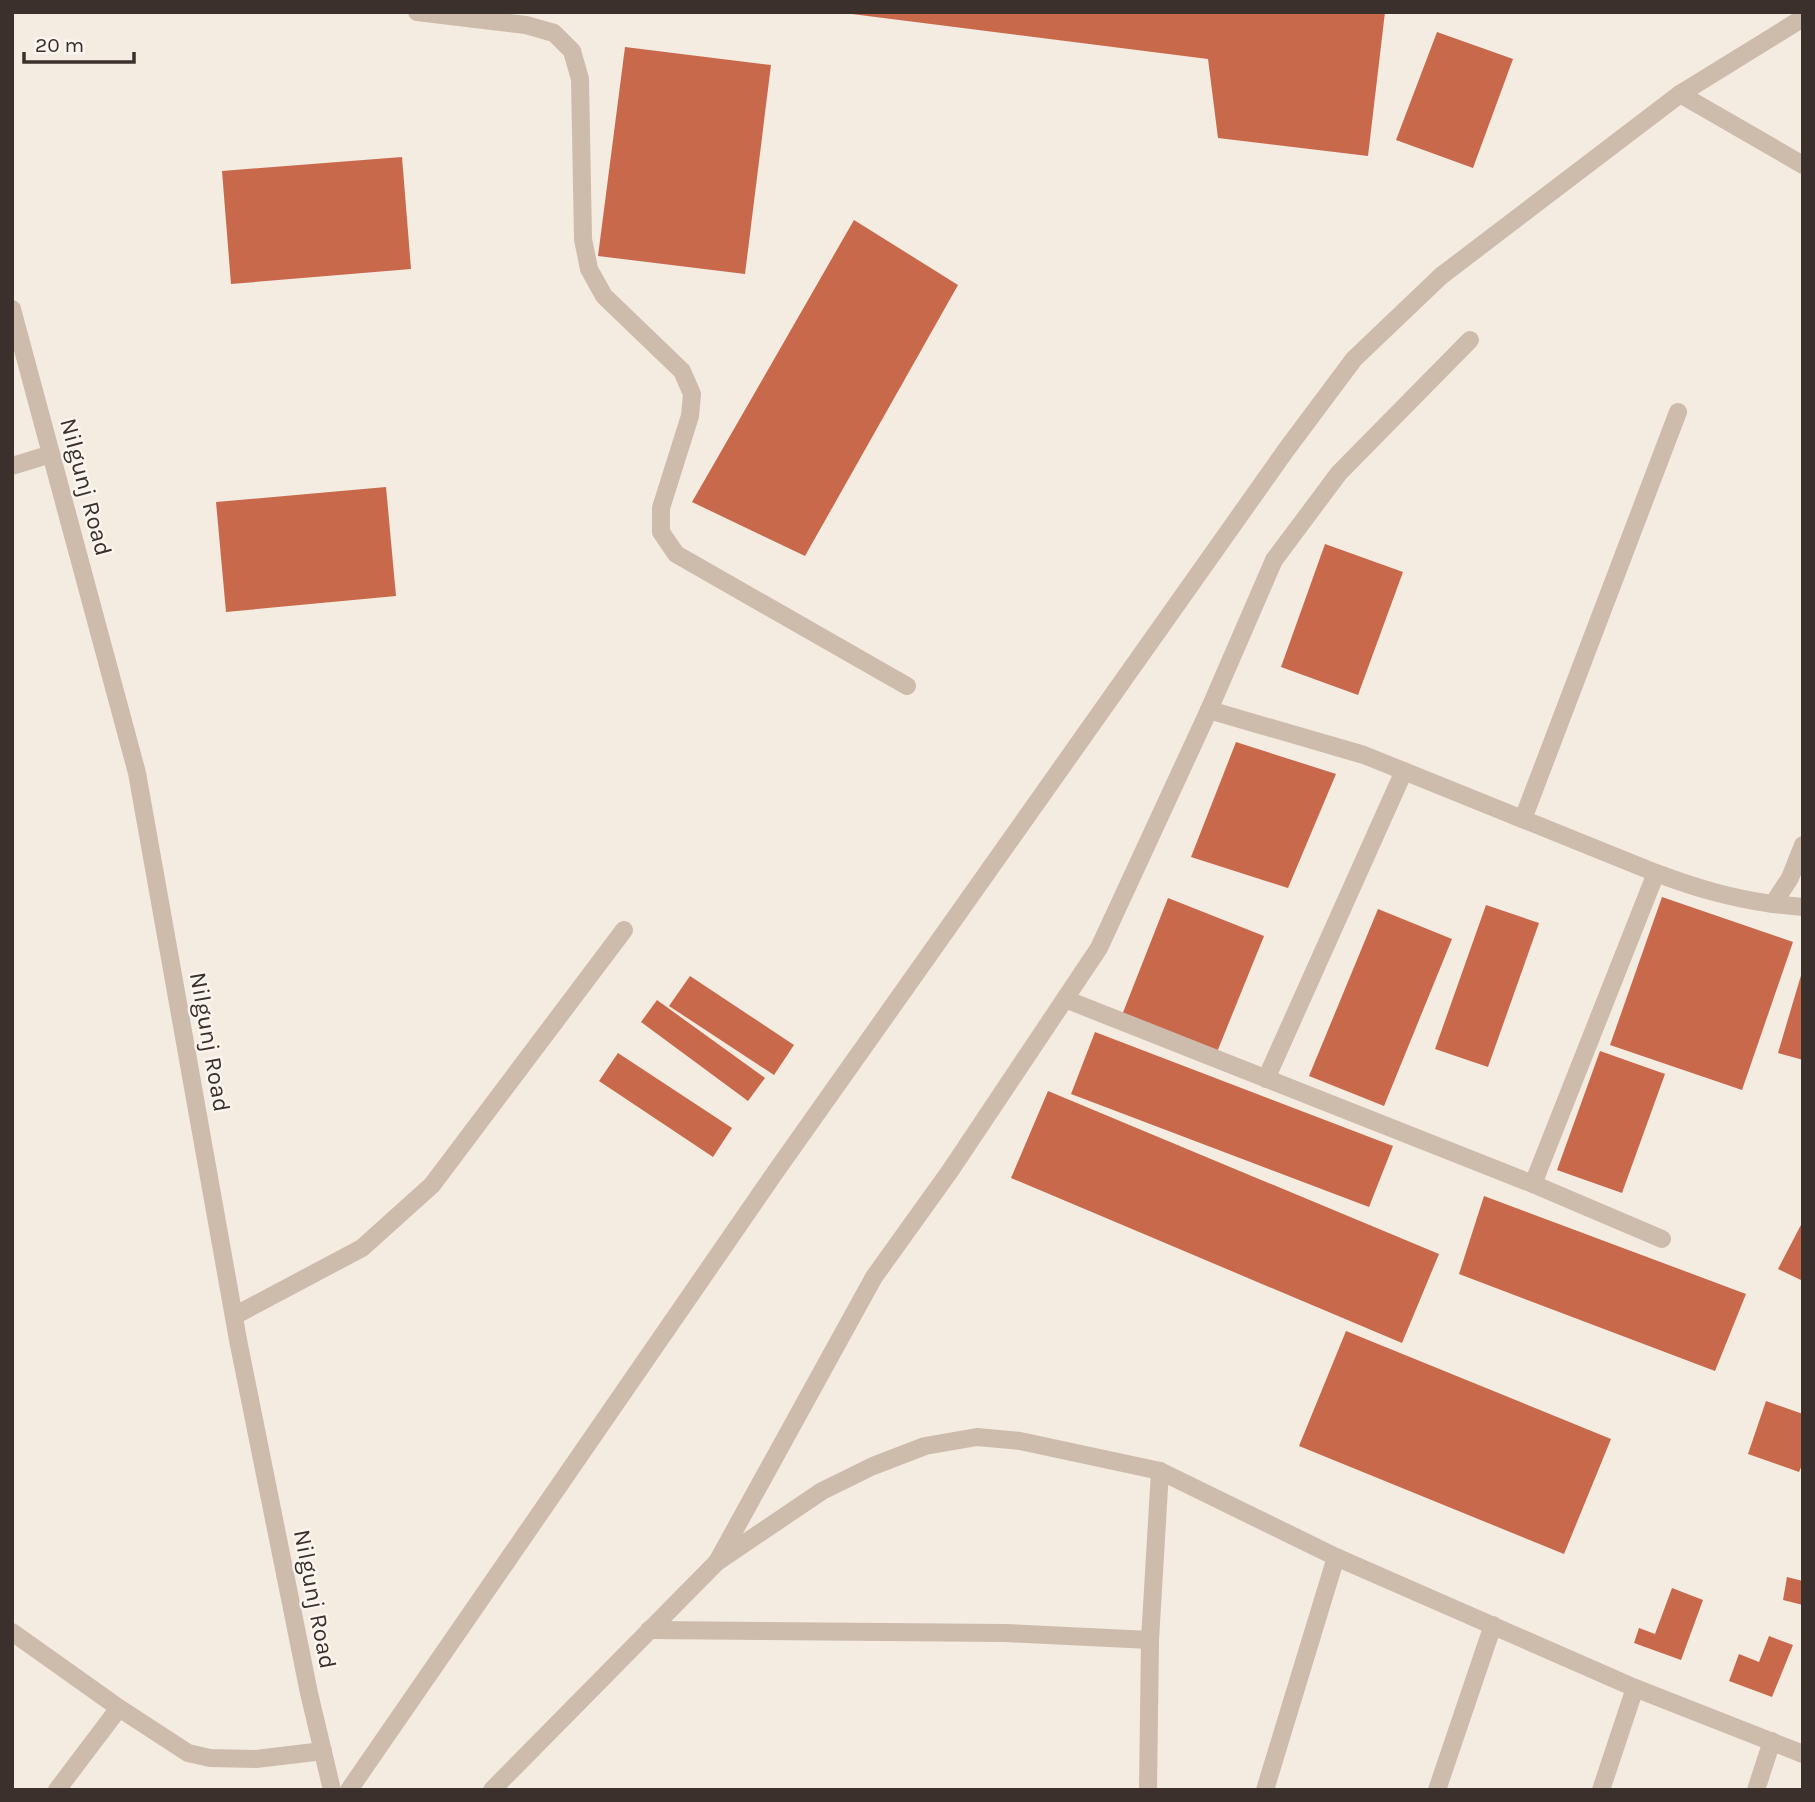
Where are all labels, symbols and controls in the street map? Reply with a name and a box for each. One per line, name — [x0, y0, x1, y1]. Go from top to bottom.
scale bar — [24, 21, 135, 65]
text: 20 m — [35, 33, 84, 57]
street label: Nilgunj Road — [54, 415, 118, 559]
street label: Nilgunj Road — [184, 970, 236, 1114]
street label: Nilgunj Road — [288, 1527, 342, 1671]

